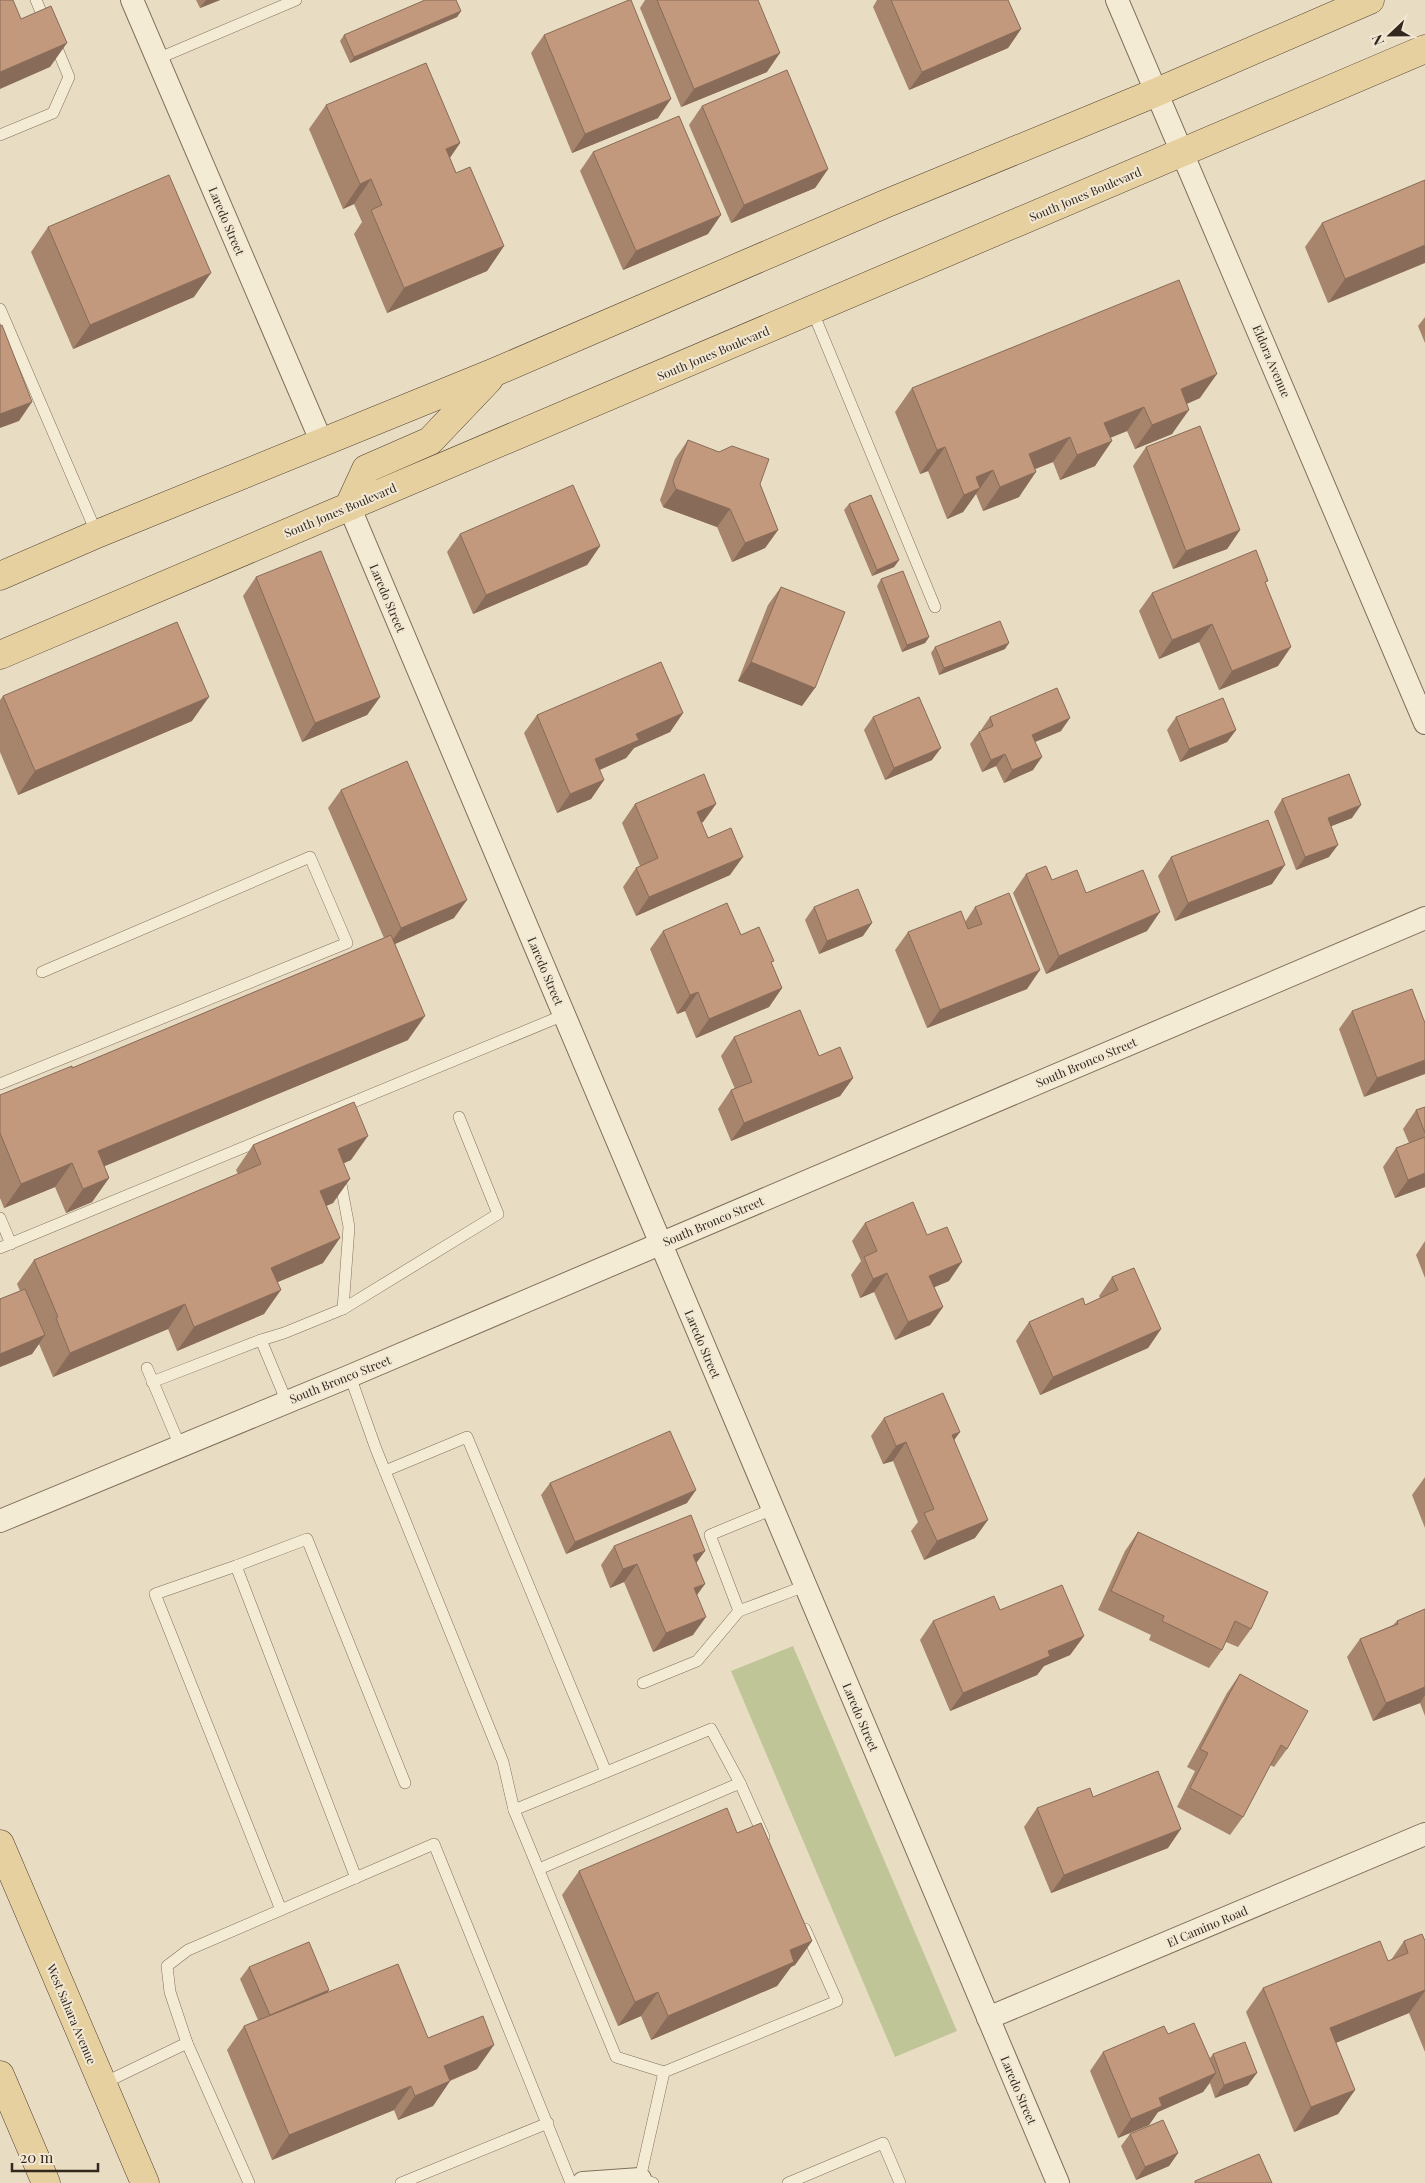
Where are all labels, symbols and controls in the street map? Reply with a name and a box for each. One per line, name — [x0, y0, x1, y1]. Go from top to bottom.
north arrow — [1365, 10, 1415, 60]
text: N — [1367, 32, 1388, 48]
street label: South Jones Boulevard — [1026, 163, 1144, 225]
street label: Laredo Street — [205, 184, 249, 258]
street label: South Jones Boulevard — [654, 322, 772, 384]
street label: Eldora Avenue — [1249, 322, 1295, 400]
street label: South Jones Boulevard — [281, 479, 399, 541]
street label: Laredo Street — [366, 561, 410, 635]
street label: Laredo Street — [524, 934, 568, 1008]
street label: South Bronco Street — [1033, 1033, 1140, 1091]
street label: South Bronco Street — [660, 1192, 767, 1250]
street label: Laredo Street — [681, 1307, 725, 1381]
street label: South Bronco Street — [287, 1351, 394, 1407]
street label: Laredo Street — [839, 1680, 883, 1754]
street label: El Camino Road — [1164, 1902, 1250, 1950]
street label: West Sahara Avenue — [43, 1961, 100, 2067]
street label: Laredo Street — [997, 2053, 1041, 2127]
scale bar — [12, 2140, 99, 2172]
text: 20 m — [20, 2147, 54, 2167]

